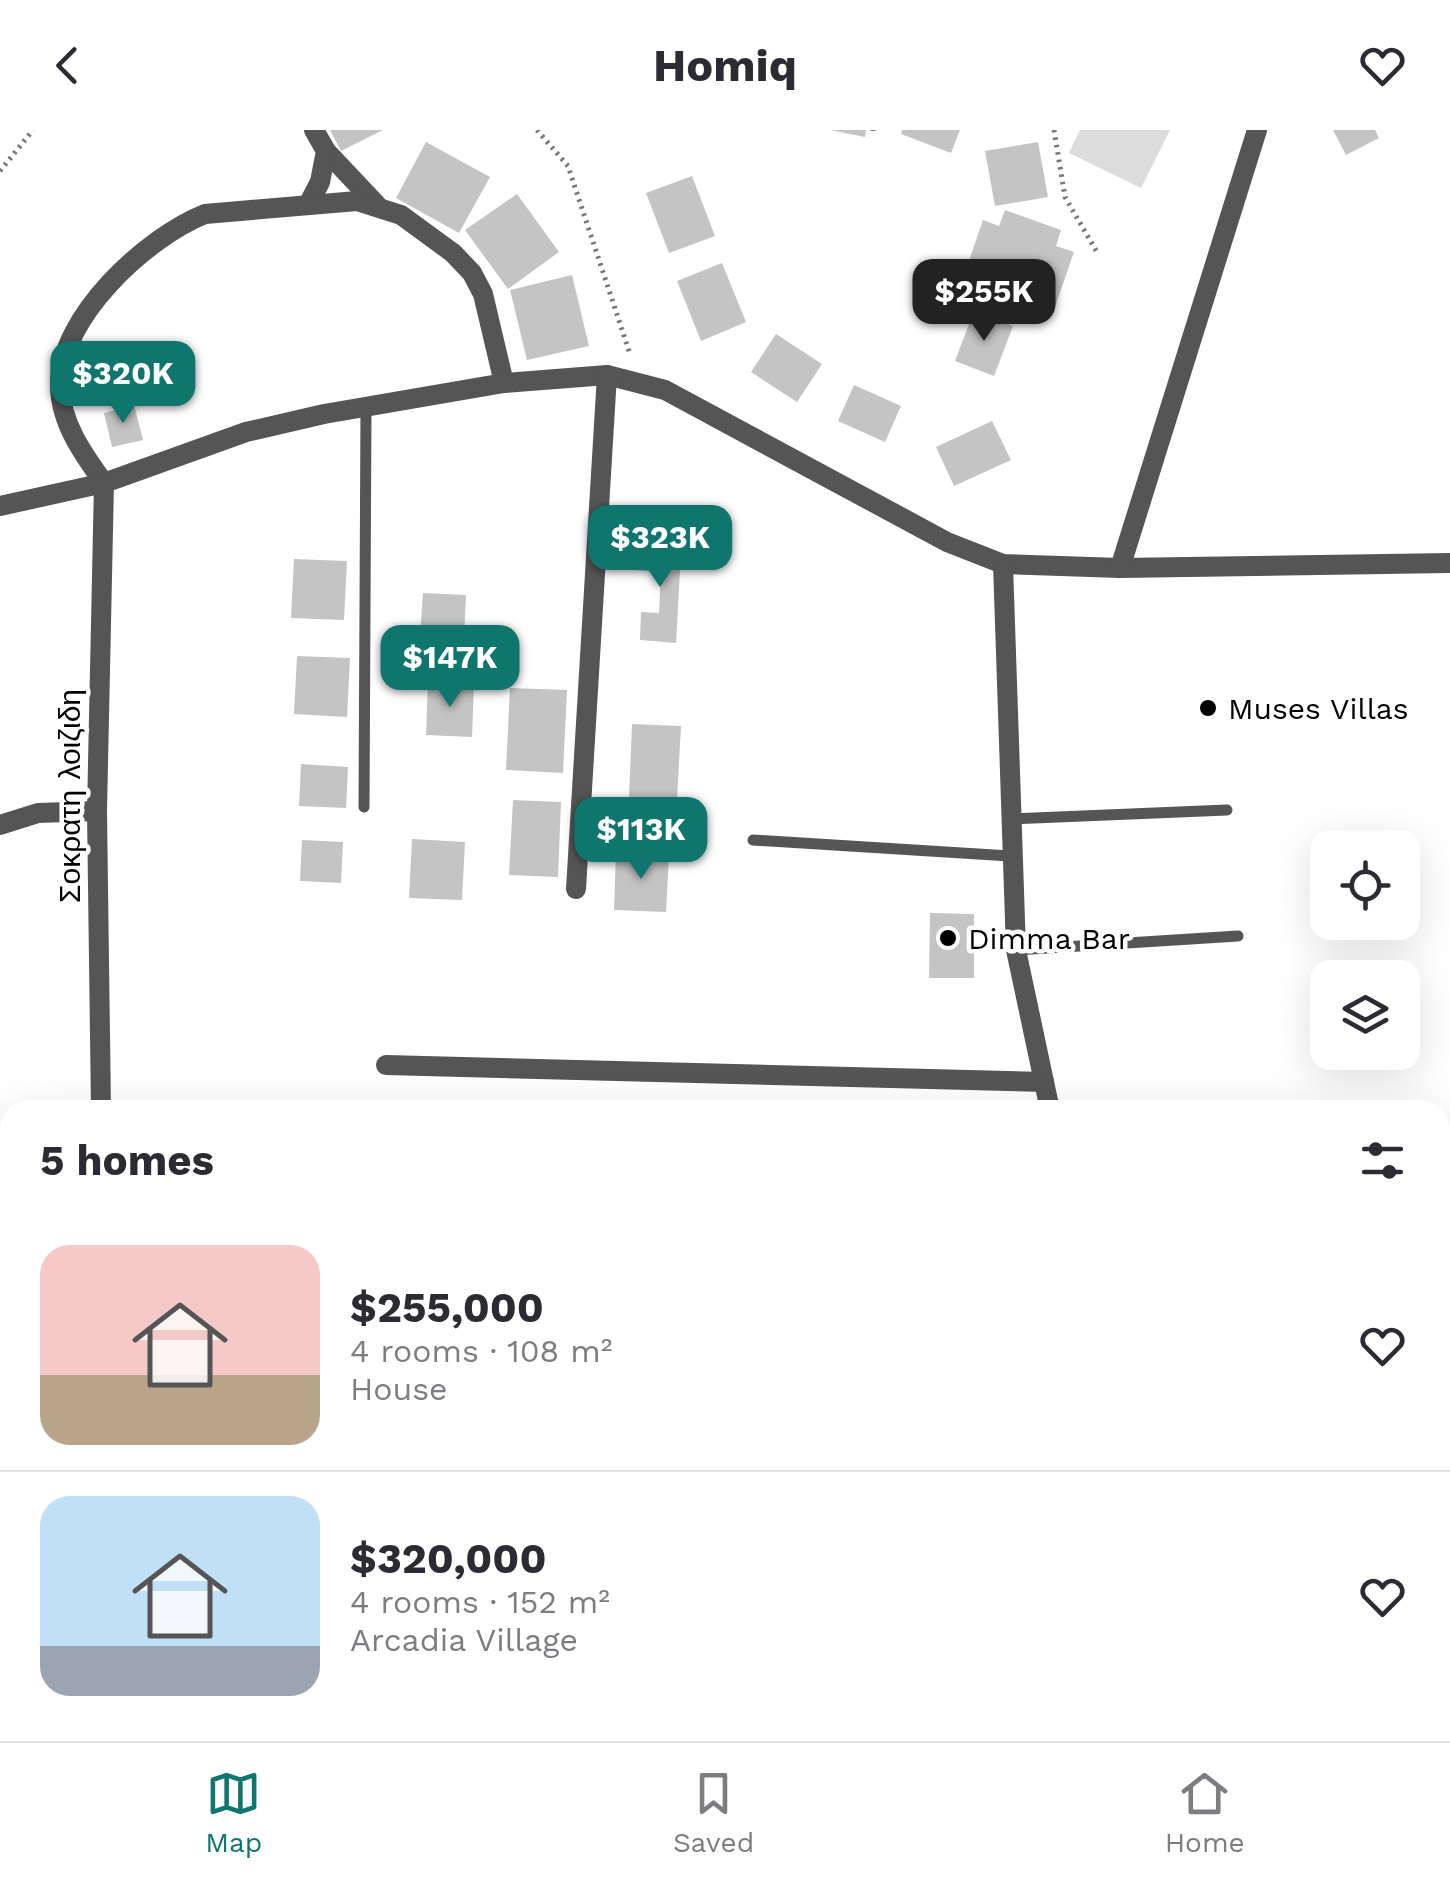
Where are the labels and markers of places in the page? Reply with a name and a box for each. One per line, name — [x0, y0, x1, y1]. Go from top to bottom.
pin: $255K — [914, 259, 1054, 344]
pin: $320K — [53, 341, 193, 426]
pin: $323K — [590, 505, 730, 590]
pin: $147K — [380, 625, 520, 710]
place label: Muses Villas — [1228, 691, 1409, 726]
marker: Muses Villas — [1197, 697, 1219, 719]
pin: $113K — [571, 797, 711, 882]
place label: Dimma Bar — [968, 921, 1130, 956]
marker: Dimma Bar — [937, 927, 959, 949]

